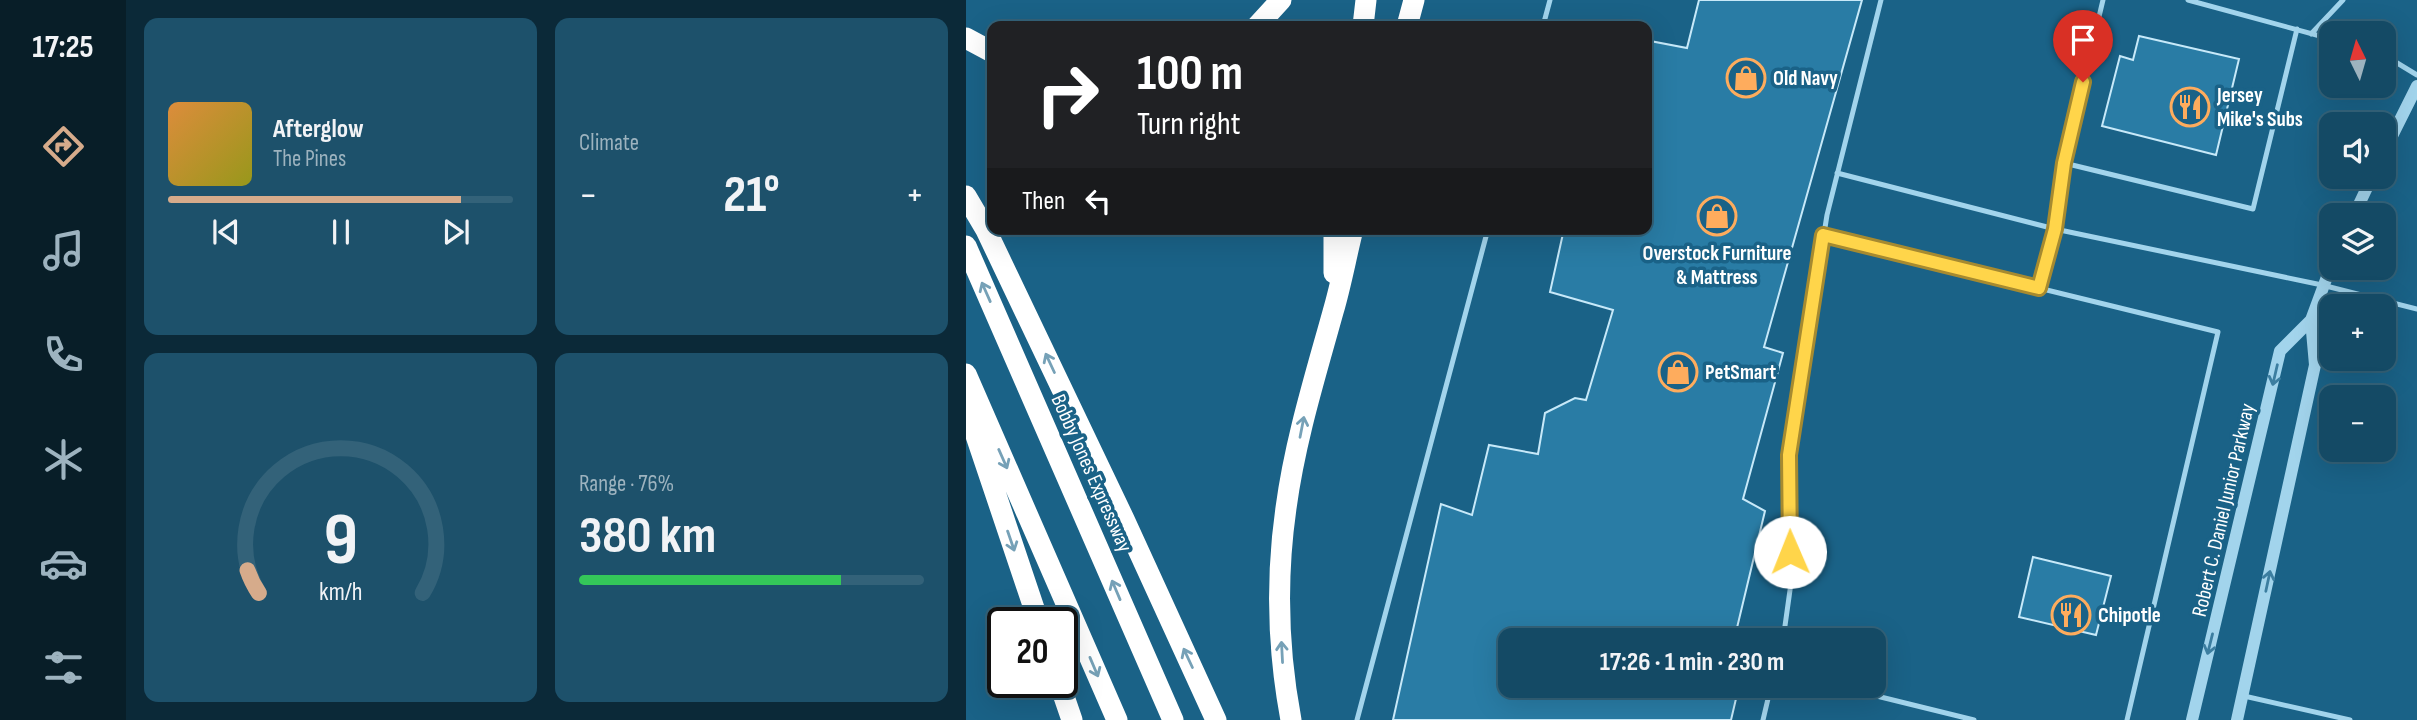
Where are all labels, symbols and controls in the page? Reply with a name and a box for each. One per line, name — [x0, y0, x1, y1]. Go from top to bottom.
pin — [2053, 10, 2113, 82]
icon: arrive — [2064, 21, 2102, 59]
north arrow — [2319, 21, 2396, 98]
map controls — [2319, 21, 2396, 462]
text: 17:25 — [32, 28, 94, 67]
text: 100 m — [1137, 45, 1243, 104]
icon: right — [1022, 49, 1113, 140]
shop icon: Old Navy — [1725, 57, 1767, 99]
place label: Old Navy — [1773, 66, 1838, 91]
place label: Jersey Mike's Subs — [2216, 83, 2303, 132]
restaurant icon: Jersey Mike's Subs — [2169, 86, 2211, 128]
text: Turn right — [1137, 105, 1241, 144]
button: sound — [2319, 112, 2396, 189]
text: Afterglow — [273, 114, 364, 145]
icon: directions — [39, 122, 88, 171]
text: Climate — [579, 129, 639, 157]
text: The Pines — [273, 145, 346, 173]
text: 21° — [723, 164, 780, 227]
text: − — [579, 173, 598, 218]
text: + — [905, 173, 924, 218]
icon: left — [1079, 182, 1117, 220]
text: Then — [1022, 186, 1065, 217]
shop icon: Overstock Furniture & Mattress — [1696, 195, 1738, 237]
button: layers — [2319, 203, 2396, 280]
icon: previous — [207, 213, 245, 251]
icon: pause — [322, 213, 360, 251]
icon: next — [437, 213, 475, 251]
icon: music — [39, 226, 88, 275]
place label: Overstock Furniture & Mattress — [1643, 241, 1792, 290]
one-way arrow — [979, 282, 992, 303]
button: + — [2319, 294, 2396, 371]
icon: phone — [39, 330, 88, 379]
shop icon: PetSmart — [1657, 351, 1699, 393]
one-way arrow — [1043, 353, 1056, 374]
place label: PetSmart — [1705, 360, 1776, 385]
one-way arrow — [2267, 363, 2281, 386]
button: − — [2319, 385, 2396, 462]
street label: Bobby Jones Expressway — [1046, 391, 1138, 556]
street label: Robert C. Daniel Junior Parkway — [2187, 401, 2260, 619]
one-way arrow — [1295, 416, 1309, 439]
icon: climate — [39, 435, 88, 484]
one-way arrow — [997, 447, 1010, 469]
text: Range · 76% — [579, 470, 674, 498]
text: 9 — [323, 498, 358, 586]
text: 380 km — [579, 505, 716, 568]
position arrow — [1753, 515, 1827, 589]
one-way arrow — [1006, 529, 1018, 551]
icon: car — [39, 539, 88, 588]
one-way arrow — [2262, 570, 2276, 593]
text: km/h — [319, 577, 362, 608]
one-way arrow — [1109, 580, 1122, 601]
restaurant icon: Chipotle — [2050, 594, 2092, 636]
place label: Chipotle — [2098, 603, 2161, 628]
speed limit sign: 20 — [987, 607, 1078, 698]
one-way arrow — [2203, 632, 2216, 655]
one-way arrow — [1276, 641, 1289, 664]
icon: filters — [39, 643, 88, 692]
text: 17:26 · 1 min · 230 m — [1600, 647, 1784, 678]
one-way arrow — [1181, 648, 1194, 669]
one-way arrow — [1088, 656, 1101, 677]

